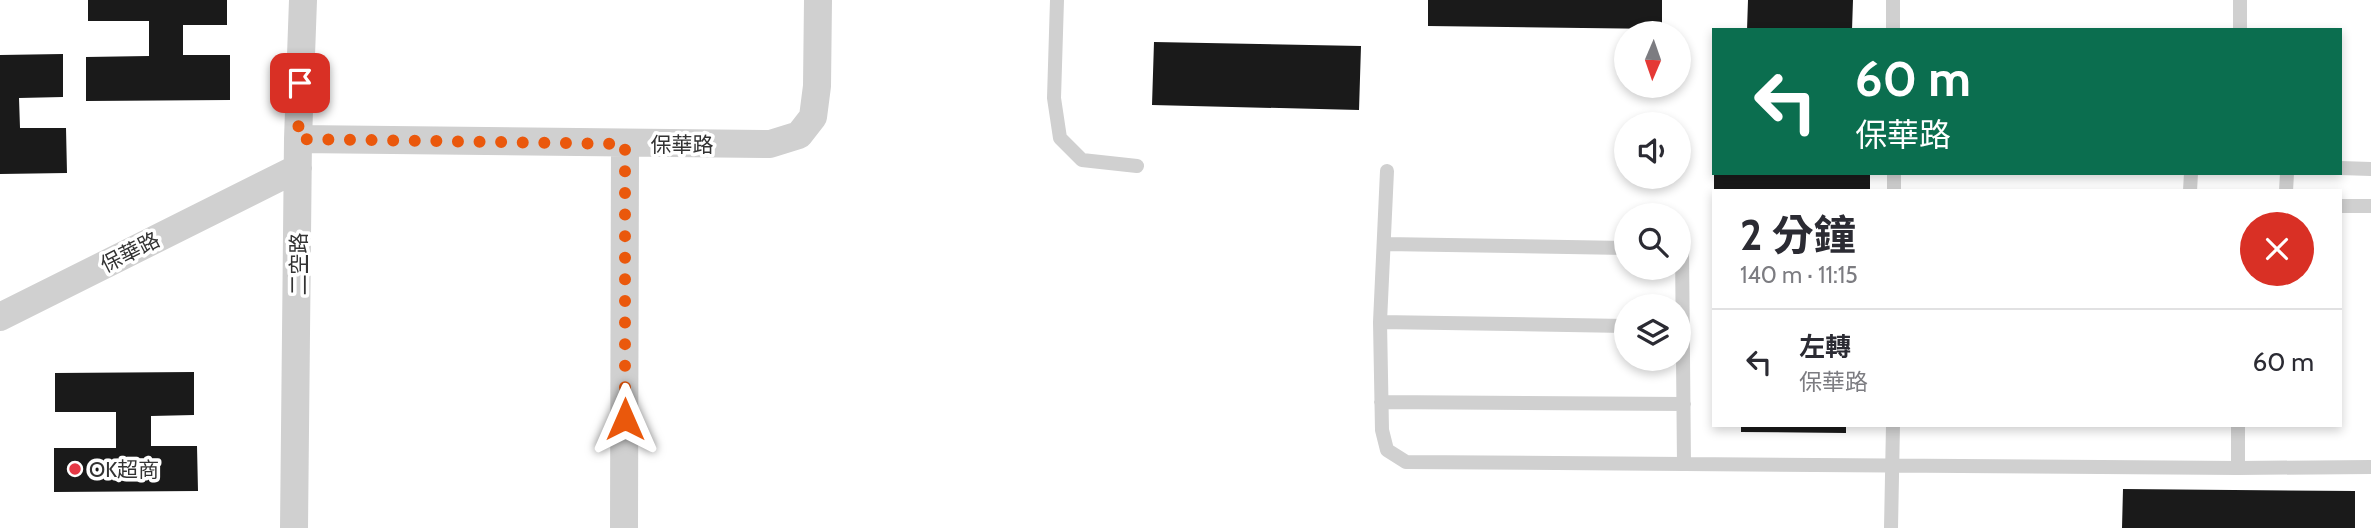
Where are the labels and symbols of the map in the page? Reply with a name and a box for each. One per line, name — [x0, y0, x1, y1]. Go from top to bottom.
north arrow — [1614, 21, 1690, 98]
pin — [270, 53, 330, 113]
street label: 保華路 — [651, 132, 714, 157]
street label: 保華路 — [96, 227, 164, 277]
street label: 二空路 — [286, 233, 311, 296]
position arrow — [588, 382, 662, 456]
place label: OK超商 — [89, 457, 159, 482]
marker: OK超商 — [67, 461, 83, 477]

